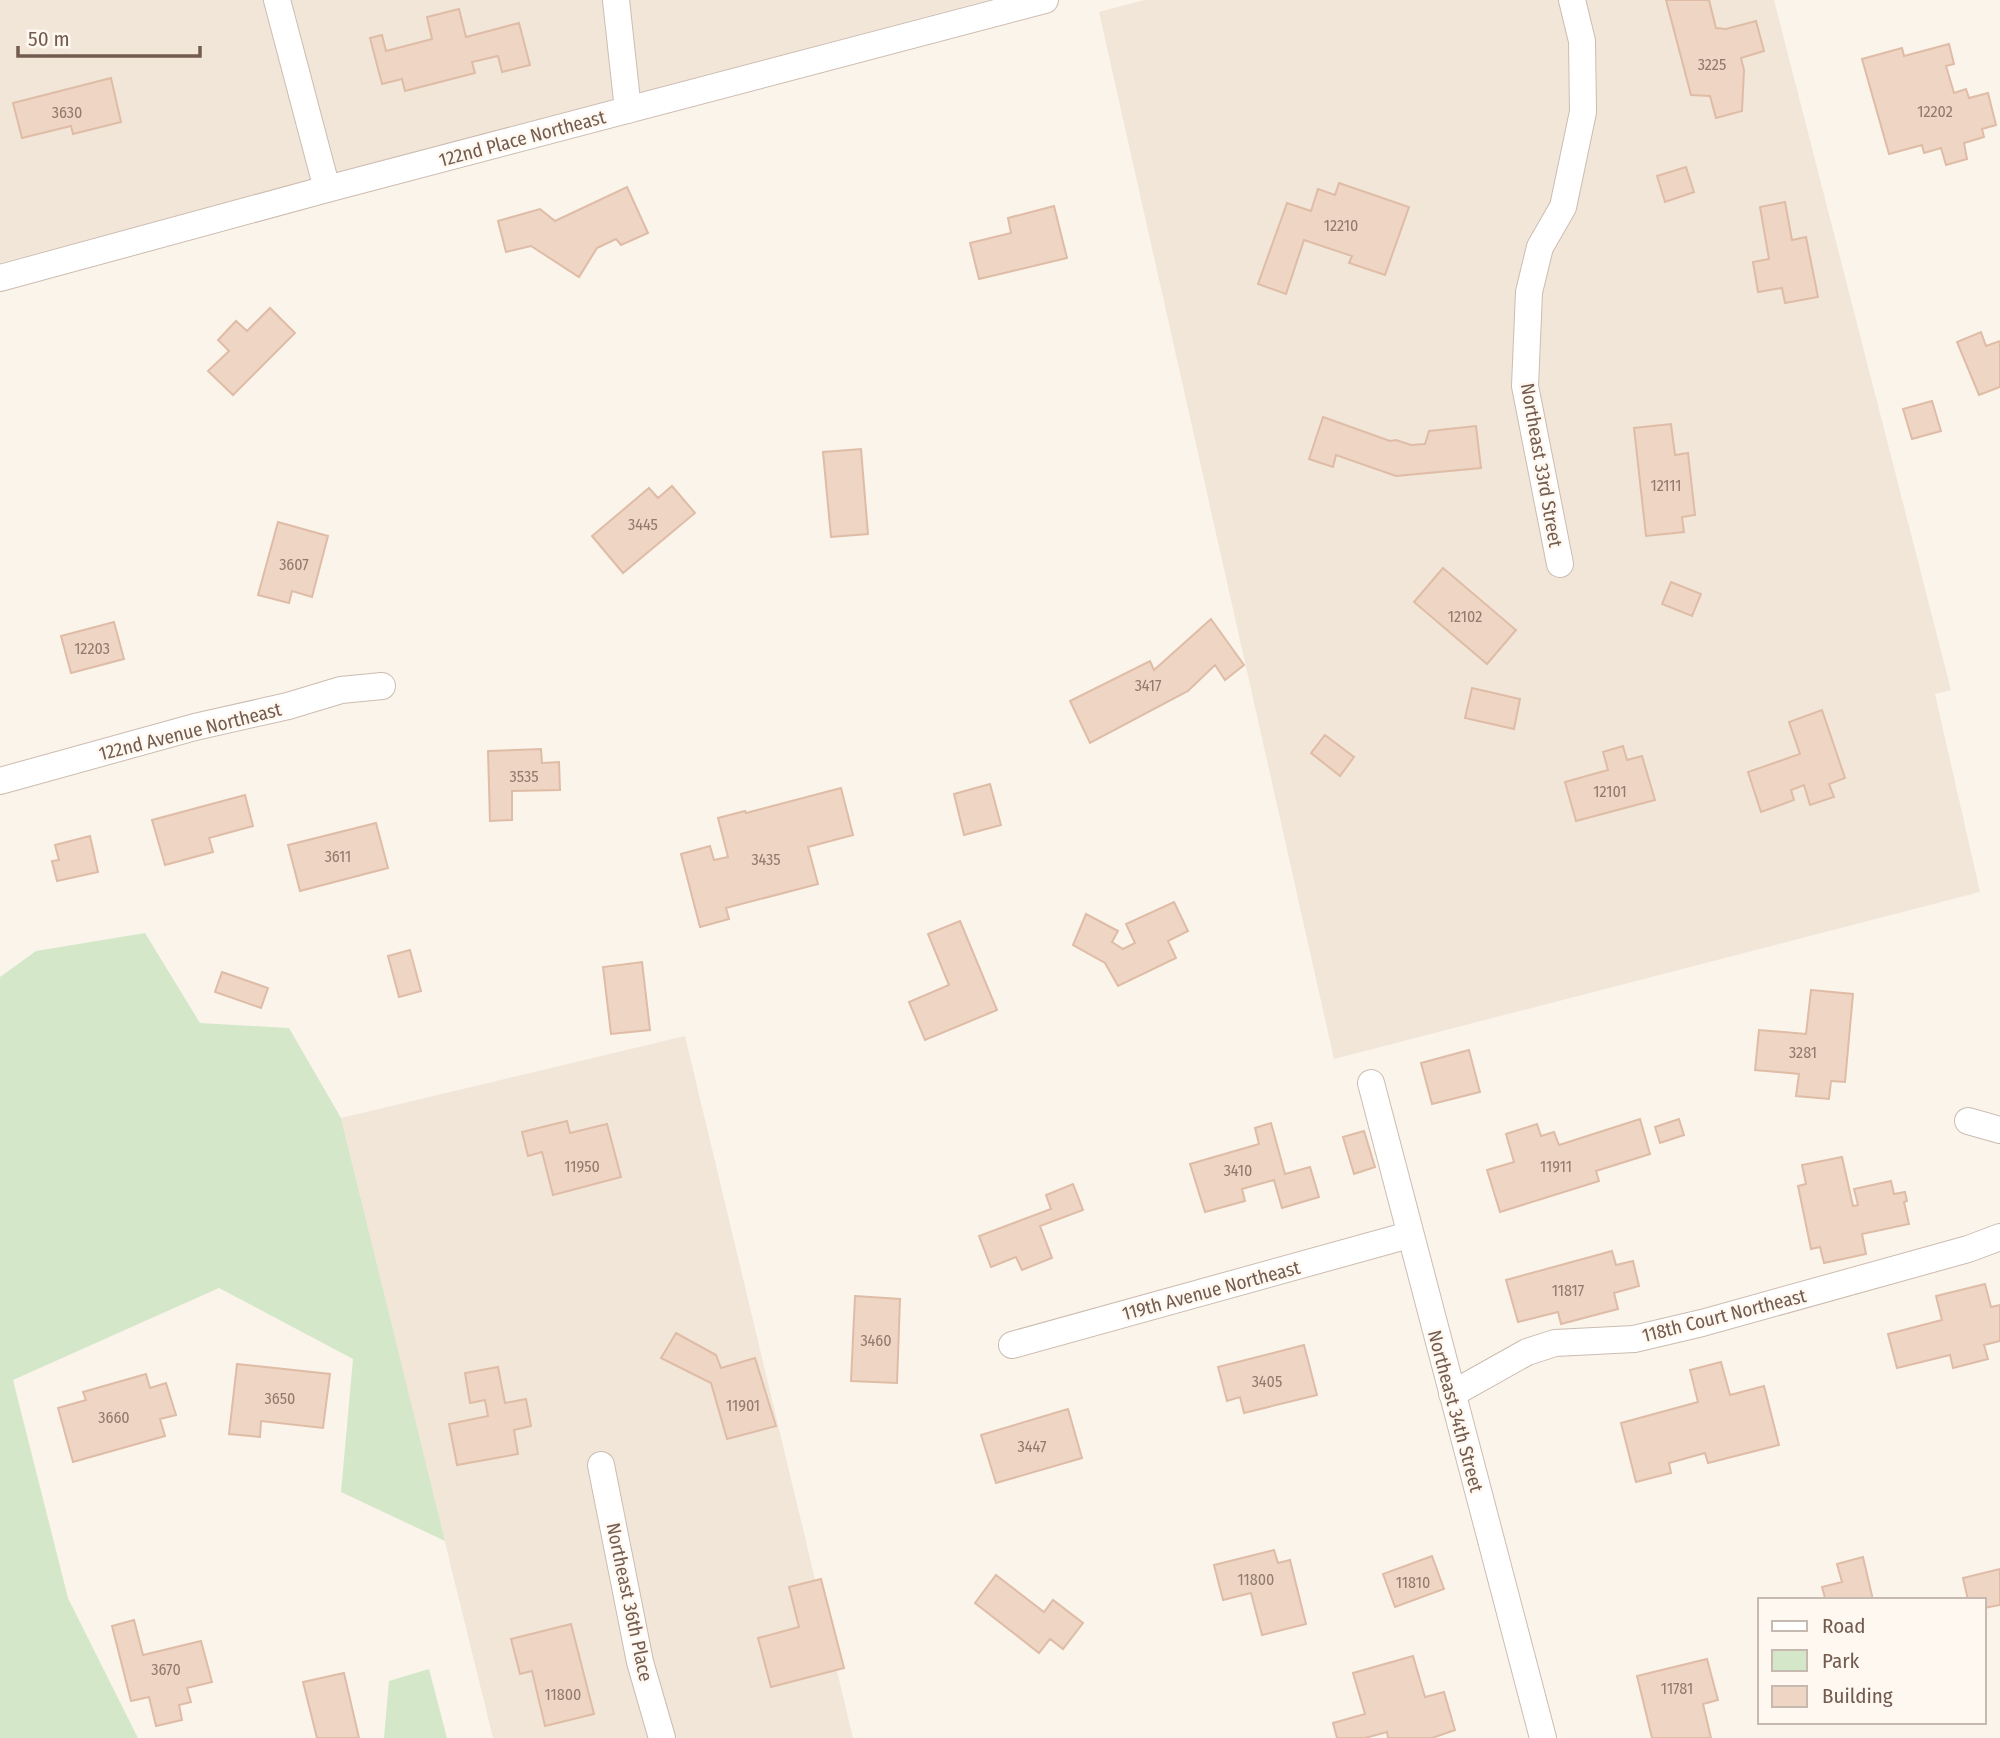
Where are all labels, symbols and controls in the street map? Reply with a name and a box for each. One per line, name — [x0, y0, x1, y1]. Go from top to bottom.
scale bar — [18, 14, 200, 58]
text: 50 m — [28, 26, 70, 52]
house number: 3225 — [1698, 55, 1726, 74]
house number: 12202 — [1917, 102, 1953, 121]
house number: 3630 — [52, 103, 82, 122]
street label: 122nd Place Northeast — [436, 105, 609, 172]
house number: 12210 — [1324, 216, 1358, 235]
street label: Northeast 33rd Street — [1516, 381, 1567, 550]
house number: 12111 — [1650, 476, 1682, 495]
house number: 3445 — [628, 515, 658, 534]
house number: 3607 — [279, 555, 309, 574]
house number: 12102 — [1448, 607, 1482, 626]
house number: 12203 — [74, 639, 110, 658]
house number: 3417 — [1135, 676, 1162, 695]
street label: 122nd Avenue Northeast — [96, 697, 285, 765]
house number: 3535 — [509, 767, 539, 786]
house number: 12101 — [1593, 782, 1627, 801]
house number: 3611 — [325, 847, 351, 866]
house number: 3435 — [751, 850, 781, 869]
house number: 3281 — [1789, 1043, 1817, 1062]
house number: 11950 — [564, 1157, 600, 1176]
house number: 11911 — [1540, 1157, 1572, 1176]
house number: 3410 — [1224, 1161, 1252, 1180]
street label: 119th Avenue Northeast — [1120, 1255, 1303, 1325]
house number: 11817 — [1552, 1281, 1585, 1300]
street label: 118th Court Northeast — [1640, 1284, 1809, 1347]
street label: Northeast 34th Street — [1423, 1328, 1488, 1495]
house number: 3460 — [860, 1331, 892, 1350]
house number: 3405 — [1252, 1372, 1282, 1391]
house number: 3650 — [265, 1389, 295, 1408]
house number: 11901 — [726, 1396, 760, 1415]
house number: 3660 — [98, 1408, 130, 1427]
house number: 3447 — [1018, 1437, 1047, 1456]
street label: Northeast 36th Place — [601, 1521, 658, 1683]
house number: 11800 — [1238, 1570, 1274, 1589]
house number: 11810 — [1396, 1573, 1430, 1592]
legend — [1758, 1598, 1986, 1724]
text: Road — [1822, 1613, 1866, 1639]
text: Park — [1822, 1648, 1860, 1674]
house number: 3670 — [151, 1660, 181, 1679]
house number: 11781 — [1661, 1679, 1693, 1698]
text: Building — [1822, 1683, 1893, 1709]
house number: 11800 — [545, 1685, 581, 1704]

